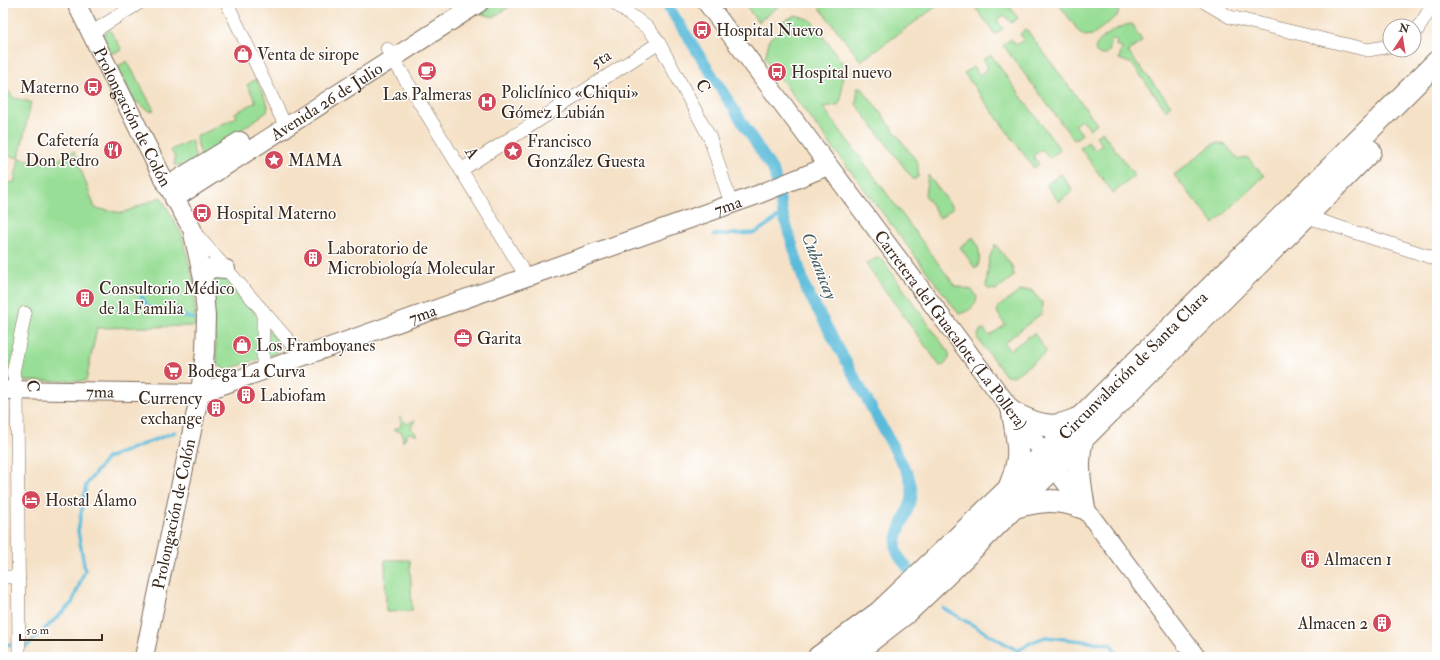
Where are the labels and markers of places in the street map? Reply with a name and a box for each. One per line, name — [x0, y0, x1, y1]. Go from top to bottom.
bus stop icon: Hospital Nuevo — [691, 19, 713, 41]
place label: Hospital Nuevo — [716, 20, 823, 42]
shop icon: Venta de sirope — [232, 43, 254, 65]
place label: Venta de sirope — [257, 44, 359, 66]
cafe icon: Las Palmeras — [416, 60, 438, 82]
bus stop icon: Hospital nuevo — [766, 61, 788, 83]
place label: Hospital nuevo — [791, 62, 892, 84]
bus stop icon: Materno — [82, 76, 104, 98]
place label: Materno — [20, 77, 79, 98]
place label: Policlínico «Chiqui» Gómez Lubián — [501, 82, 639, 123]
place label: Las Palmeras — [383, 84, 472, 105]
hospital icon: Policlínico «Chiqui» Gómez Lubián — [476, 91, 498, 113]
place label: Cafetería Don Pedro — [25, 130, 100, 171]
place label: Francisco González Guesta — [527, 131, 646, 172]
restaurant icon: Cafetería Don Pedro — [102, 139, 124, 161]
place icon: Francisco González Guesta — [502, 140, 524, 162]
place icon: MAMA — [263, 149, 285, 171]
place label: MAMA — [288, 150, 343, 171]
bus stop icon: Hospital Materno — [191, 202, 213, 224]
place label: Hospital Materno — [216, 203, 336, 225]
place label: Laboratorio de Microbiología Molecular — [327, 238, 496, 279]
building icon: Laboratorio de Microbiología Molecular — [302, 247, 324, 269]
place label: Consultorio Médico de la Familia — [99, 278, 235, 319]
building icon: Consultorio Médico de la Familia — [74, 287, 96, 309]
office icon: Garita — [452, 327, 474, 349]
place label: Garita — [477, 328, 523, 349]
shop icon: Los Framboyanes — [231, 334, 253, 356]
place label: Los Framboyanes — [256, 335, 375, 357]
supermarket icon: Bodega La Curva — [162, 360, 184, 382]
place label: Bodega La Curva — [187, 361, 306, 382]
building icon: Labiofam — [235, 384, 257, 406]
place label: Labiofam — [260, 385, 326, 406]
place label: Currency exchange — [138, 388, 203, 429]
building icon: Currency exchange — [205, 397, 227, 419]
hotel icon: Hostal Álamo — [20, 489, 42, 511]
place label: Hostal Álamo — [45, 489, 137, 511]
building icon: Almacen 1 — [1299, 548, 1321, 570]
place label: Almacen 1 — [1323, 549, 1392, 570]
building icon: Almacen 2 — [1371, 612, 1393, 634]
place label: Almacen 2 — [1297, 613, 1368, 634]

